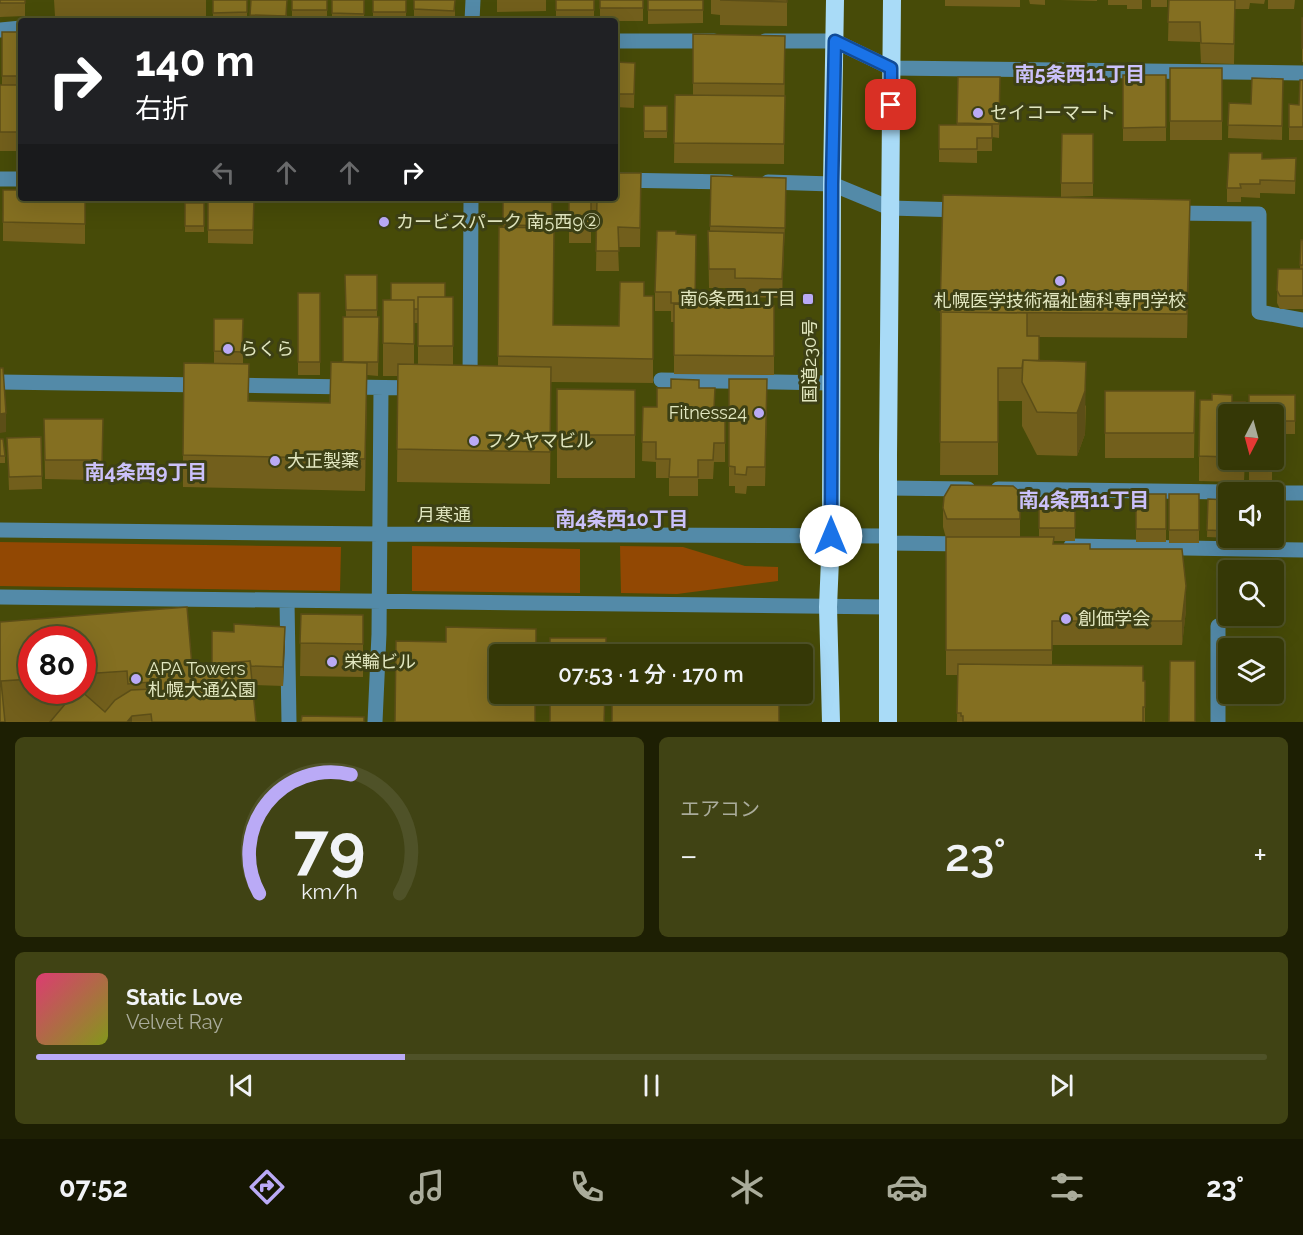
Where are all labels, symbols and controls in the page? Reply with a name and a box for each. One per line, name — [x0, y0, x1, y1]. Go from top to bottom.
text: 140 m — [135, 37, 255, 86]
icon: right — [36, 42, 114, 120]
district label: 南5条西11丁目 — [1015, 62, 1145, 86]
pin — [865, 79, 916, 130]
icon: arrive — [874, 88, 907, 121]
text: 右折 — [135, 93, 189, 124]
place label: セイコーマート — [990, 102, 1116, 123]
marker: セイコーマート — [971, 106, 985, 120]
icon: left — [207, 156, 240, 189]
icon: ahead — [270, 156, 303, 189]
icon: ahead — [333, 156, 366, 189]
icon: right — [396, 156, 429, 189]
place label: カービスパーク 南5西9② — [396, 211, 601, 232]
marker: カービスパーク 南5西9② — [377, 215, 391, 229]
marker: 札幌医学技術福祉歯科専門学校 — [1053, 274, 1067, 288]
place label: 南6条西11丁目 — [680, 288, 796, 309]
place label: 札幌医学技術福祉歯科専門学校 — [934, 290, 1186, 311]
marker: 南6条西11丁目 — [801, 292, 815, 306]
street label: 国道230号 — [799, 319, 820, 403]
place label: らくら — [240, 338, 294, 359]
marker: らくら — [221, 342, 235, 356]
place label: Fitness24 — [669, 402, 747, 423]
north arrow — [1218, 404, 1284, 470]
map controls — [1218, 404, 1284, 704]
marker: Fitness24 — [752, 406, 766, 420]
place label: フクヤマビル — [486, 430, 594, 451]
marker: フクヤマビル — [467, 434, 481, 448]
place label: 大正製薬 — [287, 450, 359, 471]
marker: 大正製薬 — [268, 454, 282, 468]
district label: 南4条西9丁目 — [84, 460, 208, 484]
button: sound — [1218, 482, 1284, 548]
district label: 南4条西11丁目 — [1018, 488, 1150, 512]
street label: 月寒通 — [417, 504, 471, 525]
position arrow — [799, 504, 863, 568]
district label: 南4条西10丁目 — [555, 507, 689, 531]
button: search — [1218, 560, 1284, 626]
place label: 創価学会 — [1078, 608, 1150, 629]
marker: 創価学会 — [1059, 612, 1073, 626]
speed limit sign: 80 — [18, 626, 96, 704]
button: layers — [1218, 638, 1284, 704]
place label: 栄輪ビル — [344, 651, 416, 672]
marker: 栄輪ビル — [325, 655, 339, 669]
place label: APA Towers 札幌大通公園 — [148, 658, 256, 700]
text: 07:53 · 1 分 · 170 m — [558, 661, 744, 687]
marker: APA Towers 札幌大通公園 — [129, 672, 143, 686]
text: エアコン — [680, 797, 760, 821]
text: 79 — [294, 809, 365, 883]
text: 23° — [945, 829, 1006, 882]
text: − — [680, 836, 698, 875]
text: + — [1253, 836, 1267, 875]
text: km/h — [301, 879, 358, 904]
text: Static Love — [126, 984, 243, 1010]
text: Velvet Ray — [126, 1010, 223, 1034]
icon: previous — [225, 1069, 258, 1102]
icon: pause — [635, 1069, 668, 1102]
icon: next — [1045, 1069, 1078, 1102]
icon: directions — [246, 1166, 288, 1208]
icon: music — [406, 1166, 448, 1208]
icon: phone — [566, 1166, 608, 1208]
icon: climate — [726, 1166, 768, 1208]
icon: car — [886, 1166, 928, 1208]
icon: filters — [1046, 1166, 1088, 1208]
text: 07:52 — [59, 1172, 128, 1203]
text: 23° — [1206, 1172, 1244, 1203]

